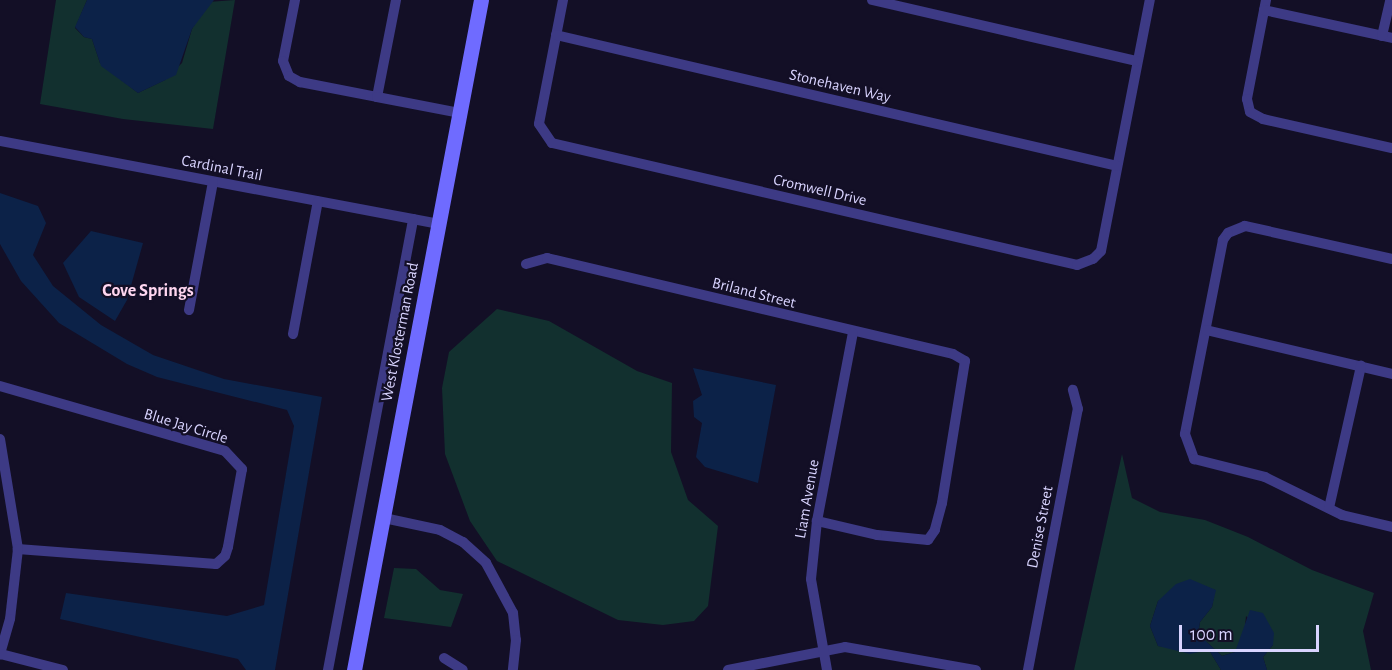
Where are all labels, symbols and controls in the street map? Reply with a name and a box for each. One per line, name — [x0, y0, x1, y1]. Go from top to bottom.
street label: Stonehaven Way — [787, 65, 893, 107]
street label: Cardinal Trail — [180, 151, 264, 185]
street label: Cromwell Drive — [772, 170, 868, 210]
street label: West Klosterman Road — [377, 261, 423, 403]
street label: Briland Street — [710, 273, 798, 313]
district label: Cove Springs — [102, 280, 194, 302]
street label: Blue Jay Circle — [142, 404, 230, 448]
street label: Liam Avenue — [791, 458, 823, 540]
street label: Denise Street — [1023, 484, 1057, 570]
scale bar — [1182, 613, 1322, 651]
text: 100 m — [1190, 626, 1233, 644]

